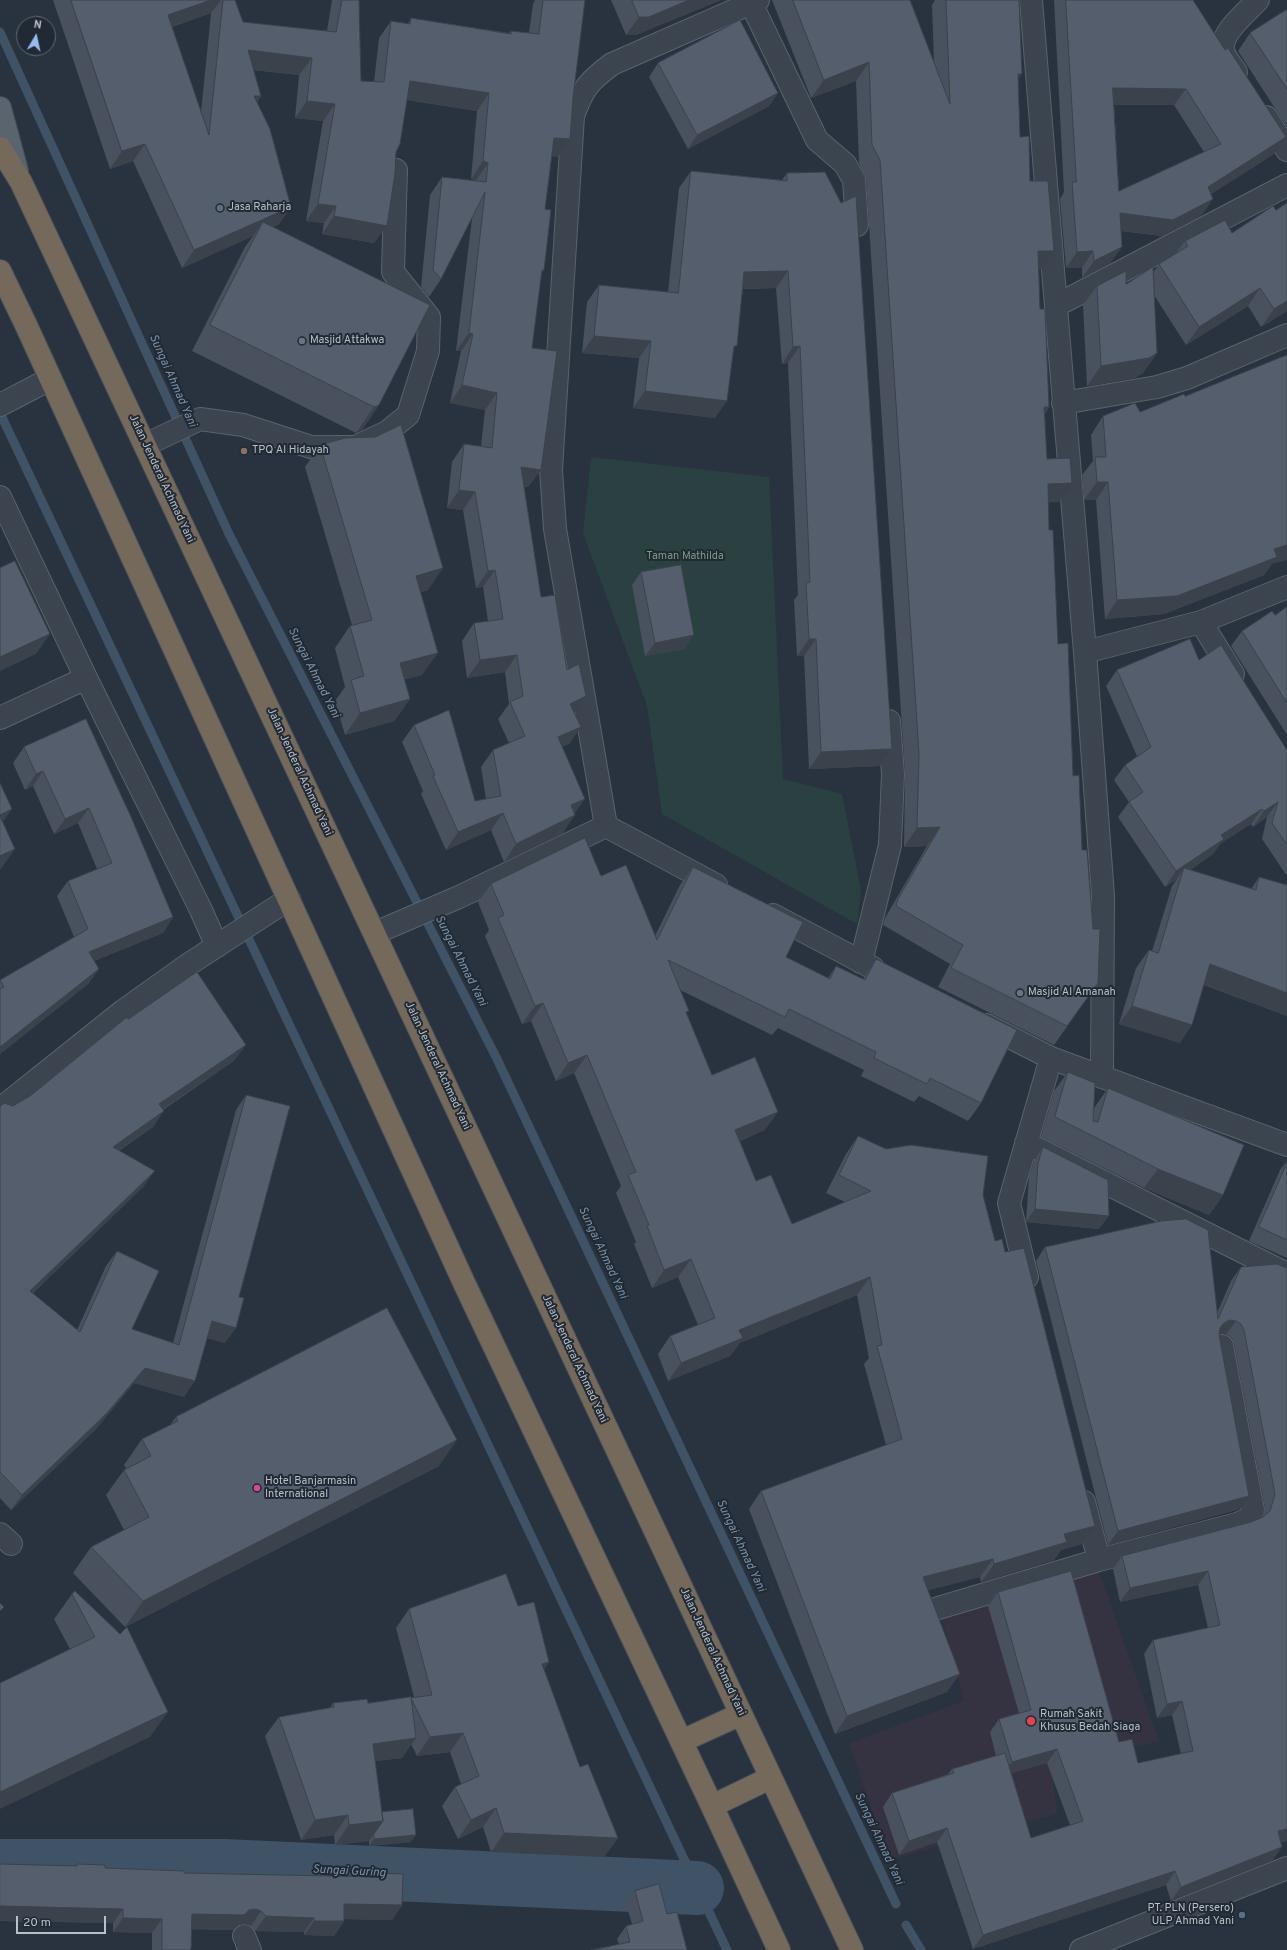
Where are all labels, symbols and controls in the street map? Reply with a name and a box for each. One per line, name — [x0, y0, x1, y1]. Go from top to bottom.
north arrow — [16, 16, 56, 56]
text: N — [33, 18, 43, 33]
place label: Jasa Raharja — [228, 201, 291, 215]
marker: Jasa Raharja — [215, 203, 225, 213]
water label: Sungai Ahmad Yani — [145, 332, 199, 430]
place label: Masjid Attakwa — [310, 334, 384, 348]
marker: Masjid Attakwa — [297, 336, 307, 346]
street label: Jalan Jenderal Achmad Yani — [125, 413, 197, 545]
place label: TPQ Al Hidayah — [252, 444, 329, 458]
marker: TPQ Al Hidayah — [239, 446, 249, 456]
park label: Taman Mathilda — [646, 550, 724, 564]
water label: Sungai Ahmad Yani — [284, 625, 342, 721]
street label: Jalan Jenderal Achmad Yani — [263, 706, 335, 838]
water label: Sungai Ahmad Yani — [431, 913, 489, 1009]
place label: Masjid Al Amanah — [1028, 986, 1116, 1000]
marker: Masjid Al Amanah — [1015, 988, 1025, 998]
street label: Jalan Jenderal Achmad Yani — [401, 1000, 473, 1132]
water label: Sungai Ahmad Yani — [574, 1205, 630, 1301]
street label: Jalan Jenderal Achmad Yani — [538, 1293, 610, 1425]
place label: Hotel Banjarmasin International — [265, 1475, 356, 1501]
marker: Hotel Banjarmasin International — [252, 1483, 262, 1493]
water label: Sungai Ahmad Yani — [712, 1498, 768, 1594]
street label: Jalan Jenderal Achmad Yani — [676, 1586, 748, 1718]
place label: Rumah Sakit Khusus Bedah Siaga — [1040, 1708, 1140, 1734]
marker: Rumah Sakit Khusus Bedah Siaga — [1025, 1715, 1037, 1727]
water label: Sungai Ahmad Yani — [850, 1791, 906, 1887]
water label: Sungai Guring — [312, 1863, 386, 1881]
place label: PT. PLN (Persero) ULP Ahmad Yani — [1147, 1902, 1234, 1928]
scale bar — [18, 1908, 108, 1934]
marker: PT. PLN (Persero) ULP Ahmad Yani — [1237, 1910, 1247, 1920]
text: 20 m — [23, 1915, 51, 1931]

